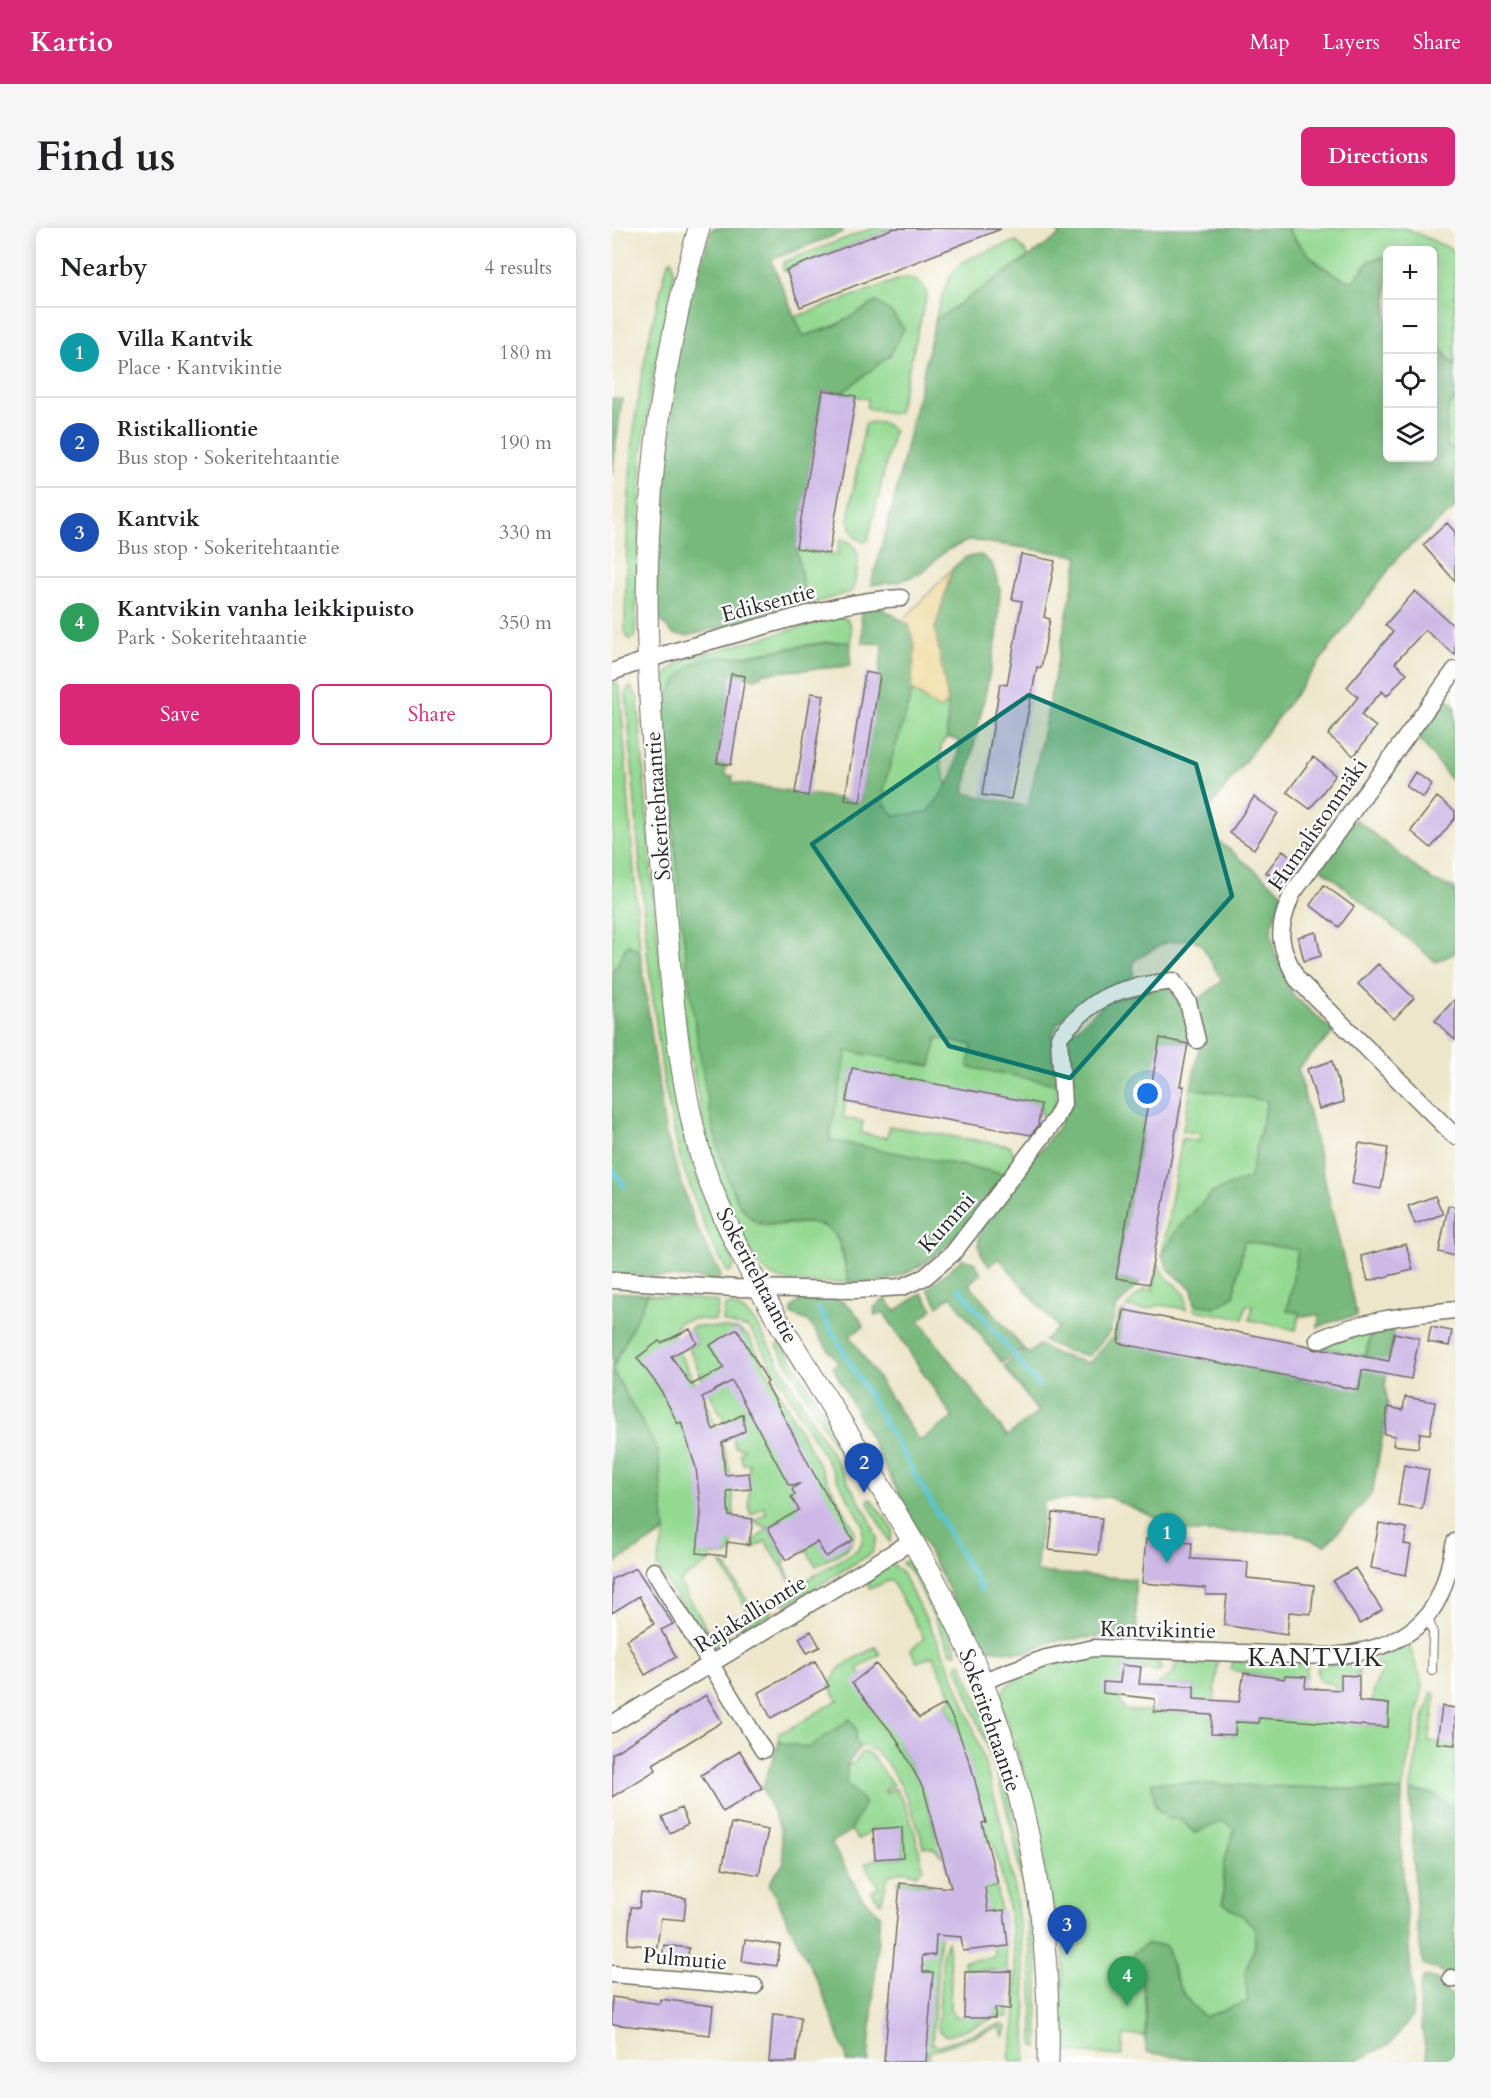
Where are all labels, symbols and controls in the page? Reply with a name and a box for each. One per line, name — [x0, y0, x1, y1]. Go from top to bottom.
text: Kartio — [30, 23, 113, 61]
text: Map — [1250, 28, 1290, 57]
text: Layers — [1323, 28, 1380, 57]
text: Share — [1413, 28, 1461, 57]
button: Directions — [1301, 127, 1455, 186]
text: Find us — [36, 128, 176, 185]
map controls — [1383, 246, 1437, 462]
button: + — [1383, 246, 1437, 300]
text: Nearby — [60, 250, 148, 285]
text: 4 results — [484, 254, 552, 281]
button: − — [1383, 300, 1437, 354]
text: Villa Kantvik — [117, 324, 253, 354]
text: 1 — [74, 339, 85, 366]
text: 180 m — [499, 339, 552, 366]
text: Place · Kantvikintie — [117, 354, 282, 381]
button: locate — [1383, 354, 1437, 408]
button: layers — [1383, 408, 1437, 462]
text: Ristikalliontie — [117, 414, 258, 444]
text: 2 — [74, 429, 85, 456]
text: 190 m — [499, 429, 552, 456]
text: Bus stop · Sokeritehtaantie — [117, 444, 340, 471]
text: Kantvik — [117, 504, 200, 534]
text: 3 — [74, 519, 85, 546]
text: 330 m — [499, 519, 552, 546]
text: Bus stop · Sokeritehtaantie — [117, 534, 340, 561]
street label: Ediksentie — [718, 576, 819, 630]
text: Kantvikin vanha leikkipuisto — [117, 594, 414, 624]
text: 4 — [74, 609, 85, 636]
text: 350 m — [499, 609, 552, 636]
text: Park · Sokeritehtaantie — [117, 624, 307, 651]
button: Save — [60, 684, 300, 745]
button: Share — [312, 684, 552, 745]
street label: Sokeritehtaantie — [638, 730, 678, 882]
street label: Humalistonmäki — [1261, 752, 1375, 897]
your location — [1133, 1079, 1162, 1108]
street label: Kummi — [912, 1186, 982, 1259]
street label: Sokeritehtaantie — [709, 1202, 805, 1349]
pin: 2 — [844, 1444, 884, 1493]
pin: 1 — [1148, 1514, 1186, 1563]
street label: Rajakalliontie — [689, 1568, 812, 1660]
street label: Kantvikintie — [1100, 1614, 1216, 1646]
district label: KANTVIK — [1248, 1640, 1384, 1675]
street label: Sokeritehtaantie — [952, 1645, 1029, 1796]
pin: 3 — [1048, 1906, 1086, 1955]
street label: Pulmutie — [642, 1940, 728, 1978]
pin: 4 — [1108, 1956, 1146, 2006]

